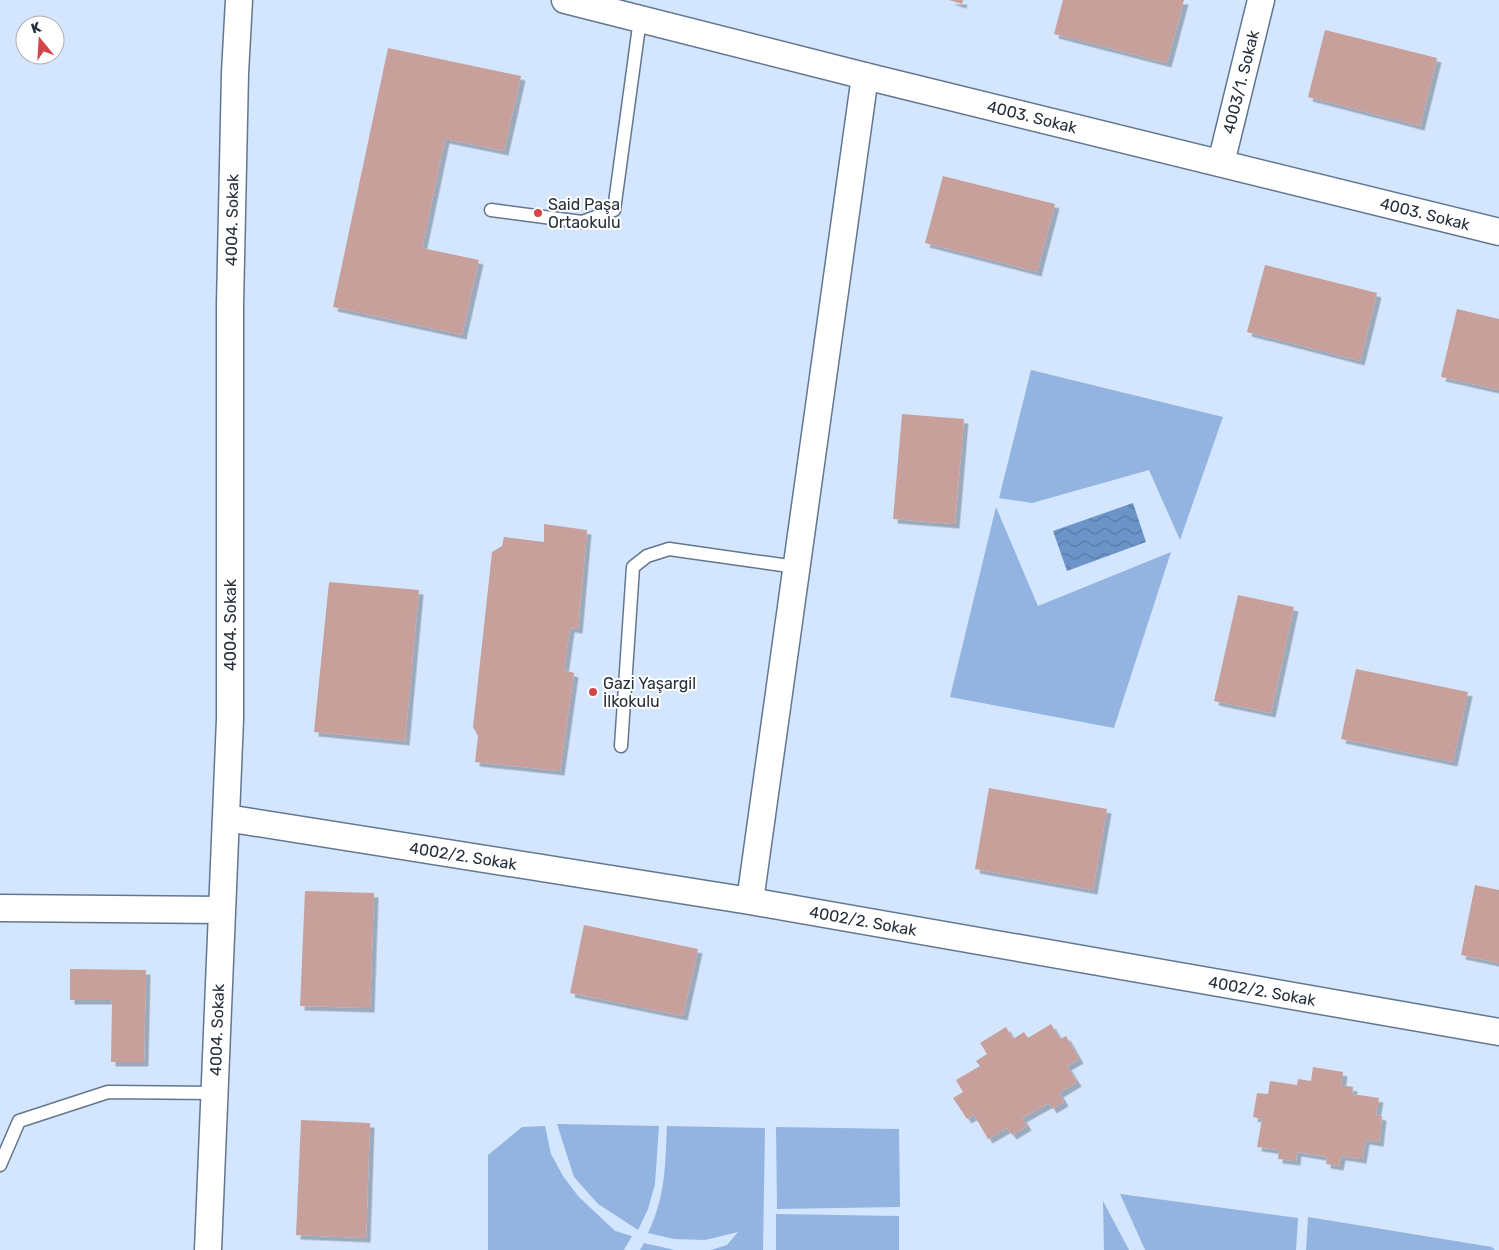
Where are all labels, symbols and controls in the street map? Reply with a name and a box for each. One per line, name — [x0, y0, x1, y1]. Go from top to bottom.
north arrow — [15, 15, 65, 65]
text: K — [29, 18, 44, 38]
street label: 4003/1. Sokak — [1219, 27, 1263, 136]
street label: 4003. Sokak — [985, 97, 1080, 138]
street label: 4004. Sokak — [222, 173, 242, 266]
street label: 4003. Sokak — [1378, 194, 1473, 235]
place label: Said Paşa Ortaokulu — [548, 195, 621, 232]
marker: Said Paşa Ortaokulu — [532, 207, 544, 219]
street label: 4004. Sokak — [221, 578, 240, 671]
place label: Gazi Yaşargil İlkokulu — [603, 674, 696, 711]
marker: Gazi Yaşargil İlkokulu — [587, 686, 599, 698]
street label: 4002/2. Sokak — [408, 838, 519, 874]
street label: 4002/2. Sokak — [808, 902, 919, 940]
street label: 4002/2. Sokak — [1207, 972, 1318, 1010]
street label: 4004. Sokak — [206, 983, 228, 1076]

